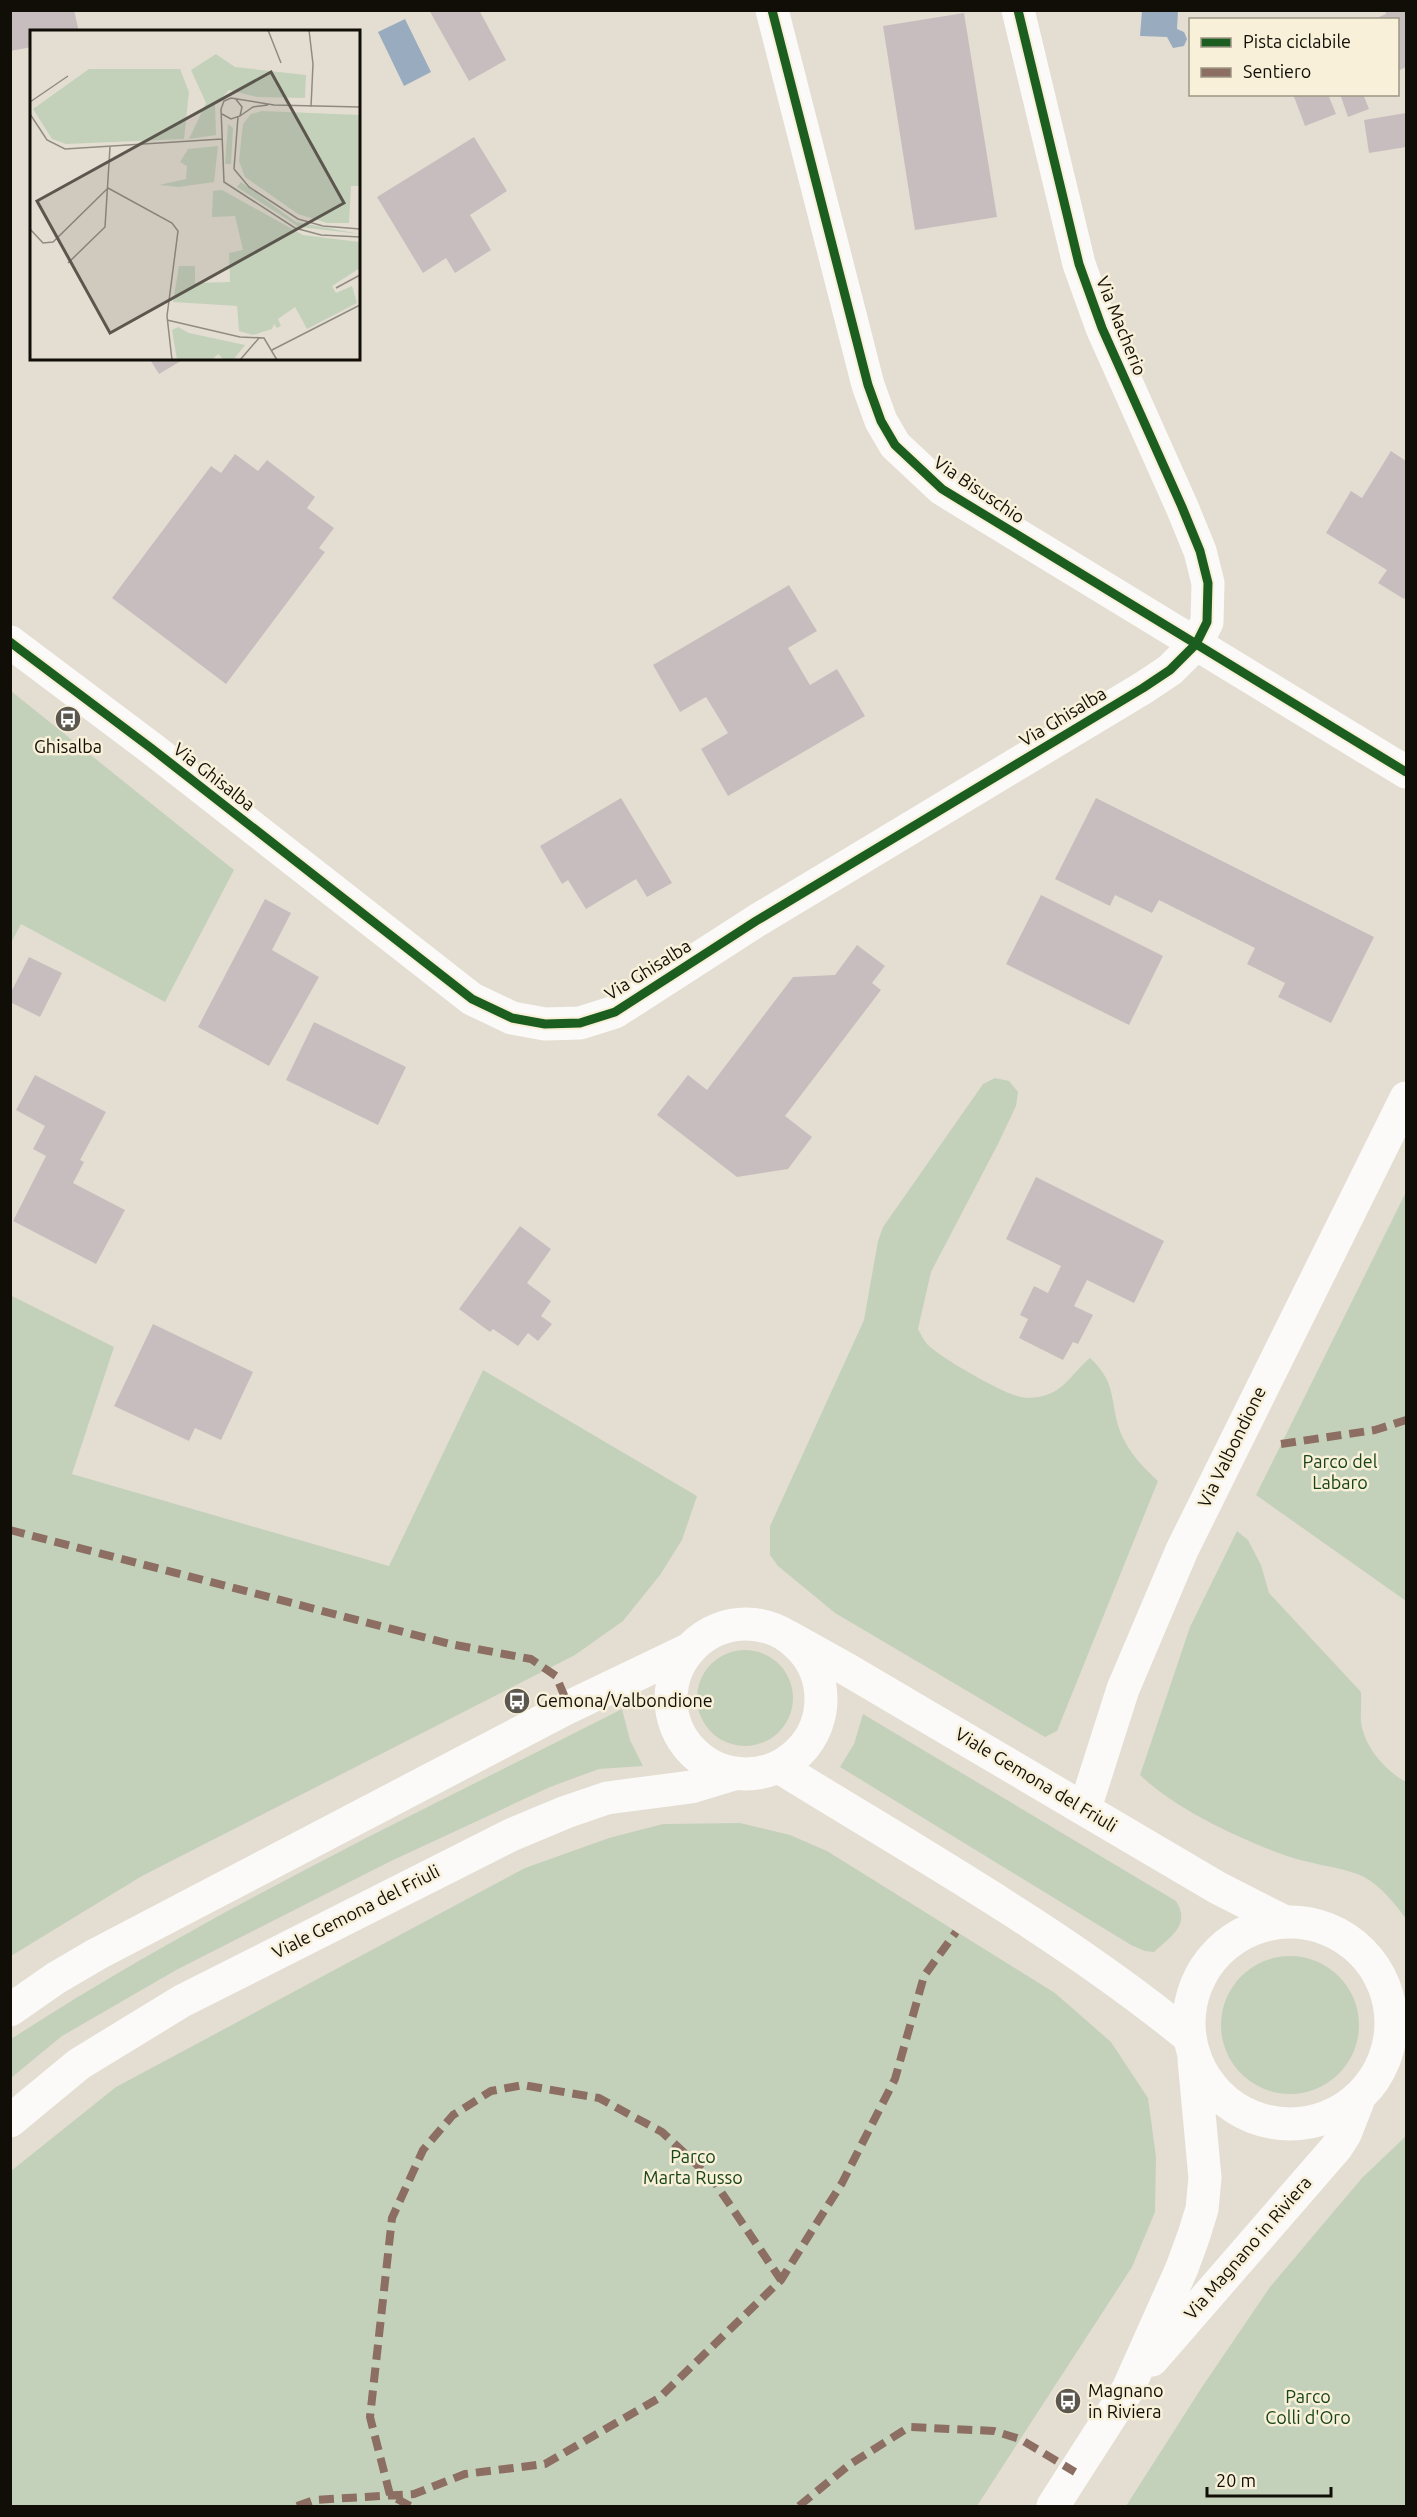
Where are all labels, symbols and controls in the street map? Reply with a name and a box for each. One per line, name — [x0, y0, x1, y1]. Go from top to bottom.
legend — [1189, 18, 1399, 96]
inset map — [30, 30, 360, 360]
text: Pista ciclabile — [1243, 31, 1351, 51]
text: Sentiero — [1243, 61, 1311, 81]
street label: Via Macherio — [1093, 273, 1151, 378]
street label: Via Bisuschio — [930, 452, 1029, 527]
street label: Via Ghisalba — [1015, 682, 1110, 750]
bus stop icon: Ghisalba — [53, 704, 83, 734]
place label: Ghisalba — [34, 736, 102, 756]
street label: Via Ghisalba — [170, 738, 259, 814]
street label: Via Ghisalba — [601, 935, 694, 1004]
street label: Via Valbondione — [1193, 1383, 1269, 1510]
park label: Parco del Labaro — [1303, 1451, 1378, 1492]
bus stop icon: Gemona/Valbondione — [502, 1686, 532, 1716]
place label: Gemona/Valbondione — [536, 1690, 713, 1710]
street label: Viale Gemona del Friuli — [952, 1723, 1121, 1835]
street label: Viale Gemona del Friuli — [269, 1860, 443, 1962]
park label: Parco Marta Russo — [643, 2146, 743, 2187]
street label: Via Magnano in Riviera — [1180, 2172, 1315, 2323]
place label: Magnano in Riviera — [1088, 2380, 1164, 2421]
bus stop icon: Magnano in Riviera — [1053, 2386, 1083, 2416]
park label: Parco Colli d'Oro — [1265, 2386, 1351, 2427]
scale bar — [1207, 2460, 1332, 2498]
text: 20 m — [1216, 2470, 1256, 2490]

